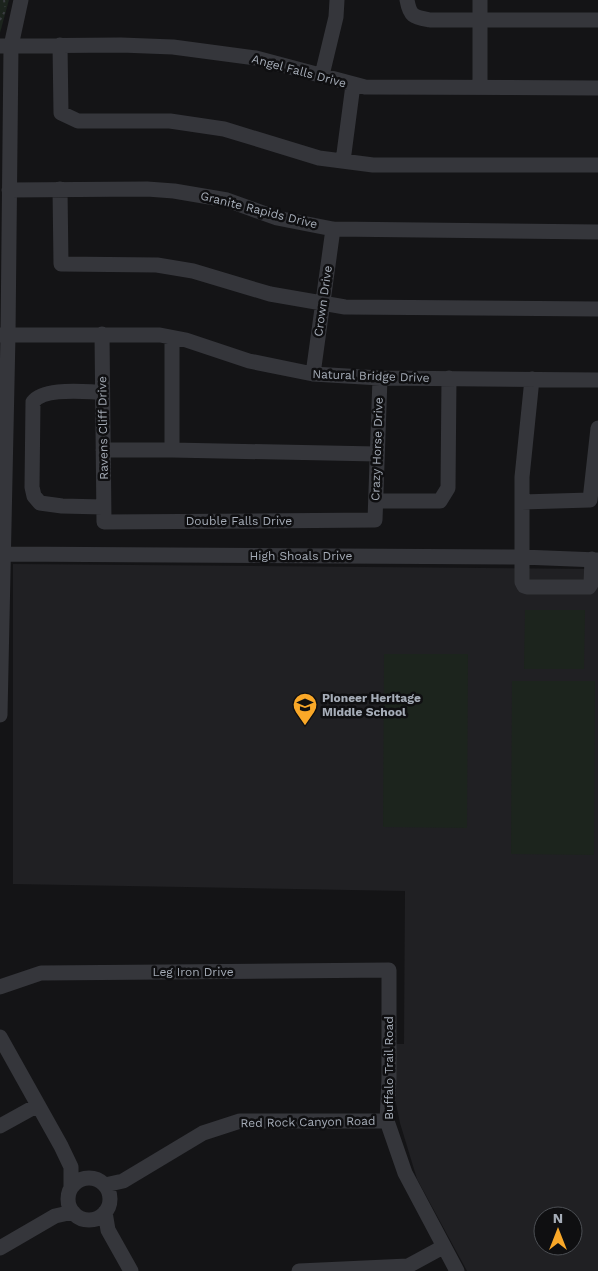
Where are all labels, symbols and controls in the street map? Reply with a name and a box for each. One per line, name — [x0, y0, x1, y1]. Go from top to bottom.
street label: Angel Falls Drive — [250, 52, 348, 90]
street label: Granite Rapids Drive — [199, 189, 319, 231]
street label: Crown Drive — [311, 265, 335, 337]
street label: Natural Bridge Drive — [312, 367, 430, 385]
street label: Ravens Cliff Drive — [95, 376, 111, 480]
street label: Crazy Horse Drive — [368, 397, 386, 501]
street label: Double Falls Drive — [186, 514, 292, 528]
street label: High Shoals Drive — [250, 549, 353, 563]
place label: Pioneer Heritage Middle School — [322, 691, 421, 719]
school or university icon: Pioneer Heritage Middle School — [292, 692, 318, 726]
street label: Leg Iron Drive — [152, 965, 234, 979]
street label: Buffalo Trail Road — [382, 1016, 396, 1120]
street label: Red Rock Canyon Road — [240, 1114, 376, 1130]
north arrow — [533, 1206, 583, 1256]
text: N — [553, 1210, 563, 1226]

